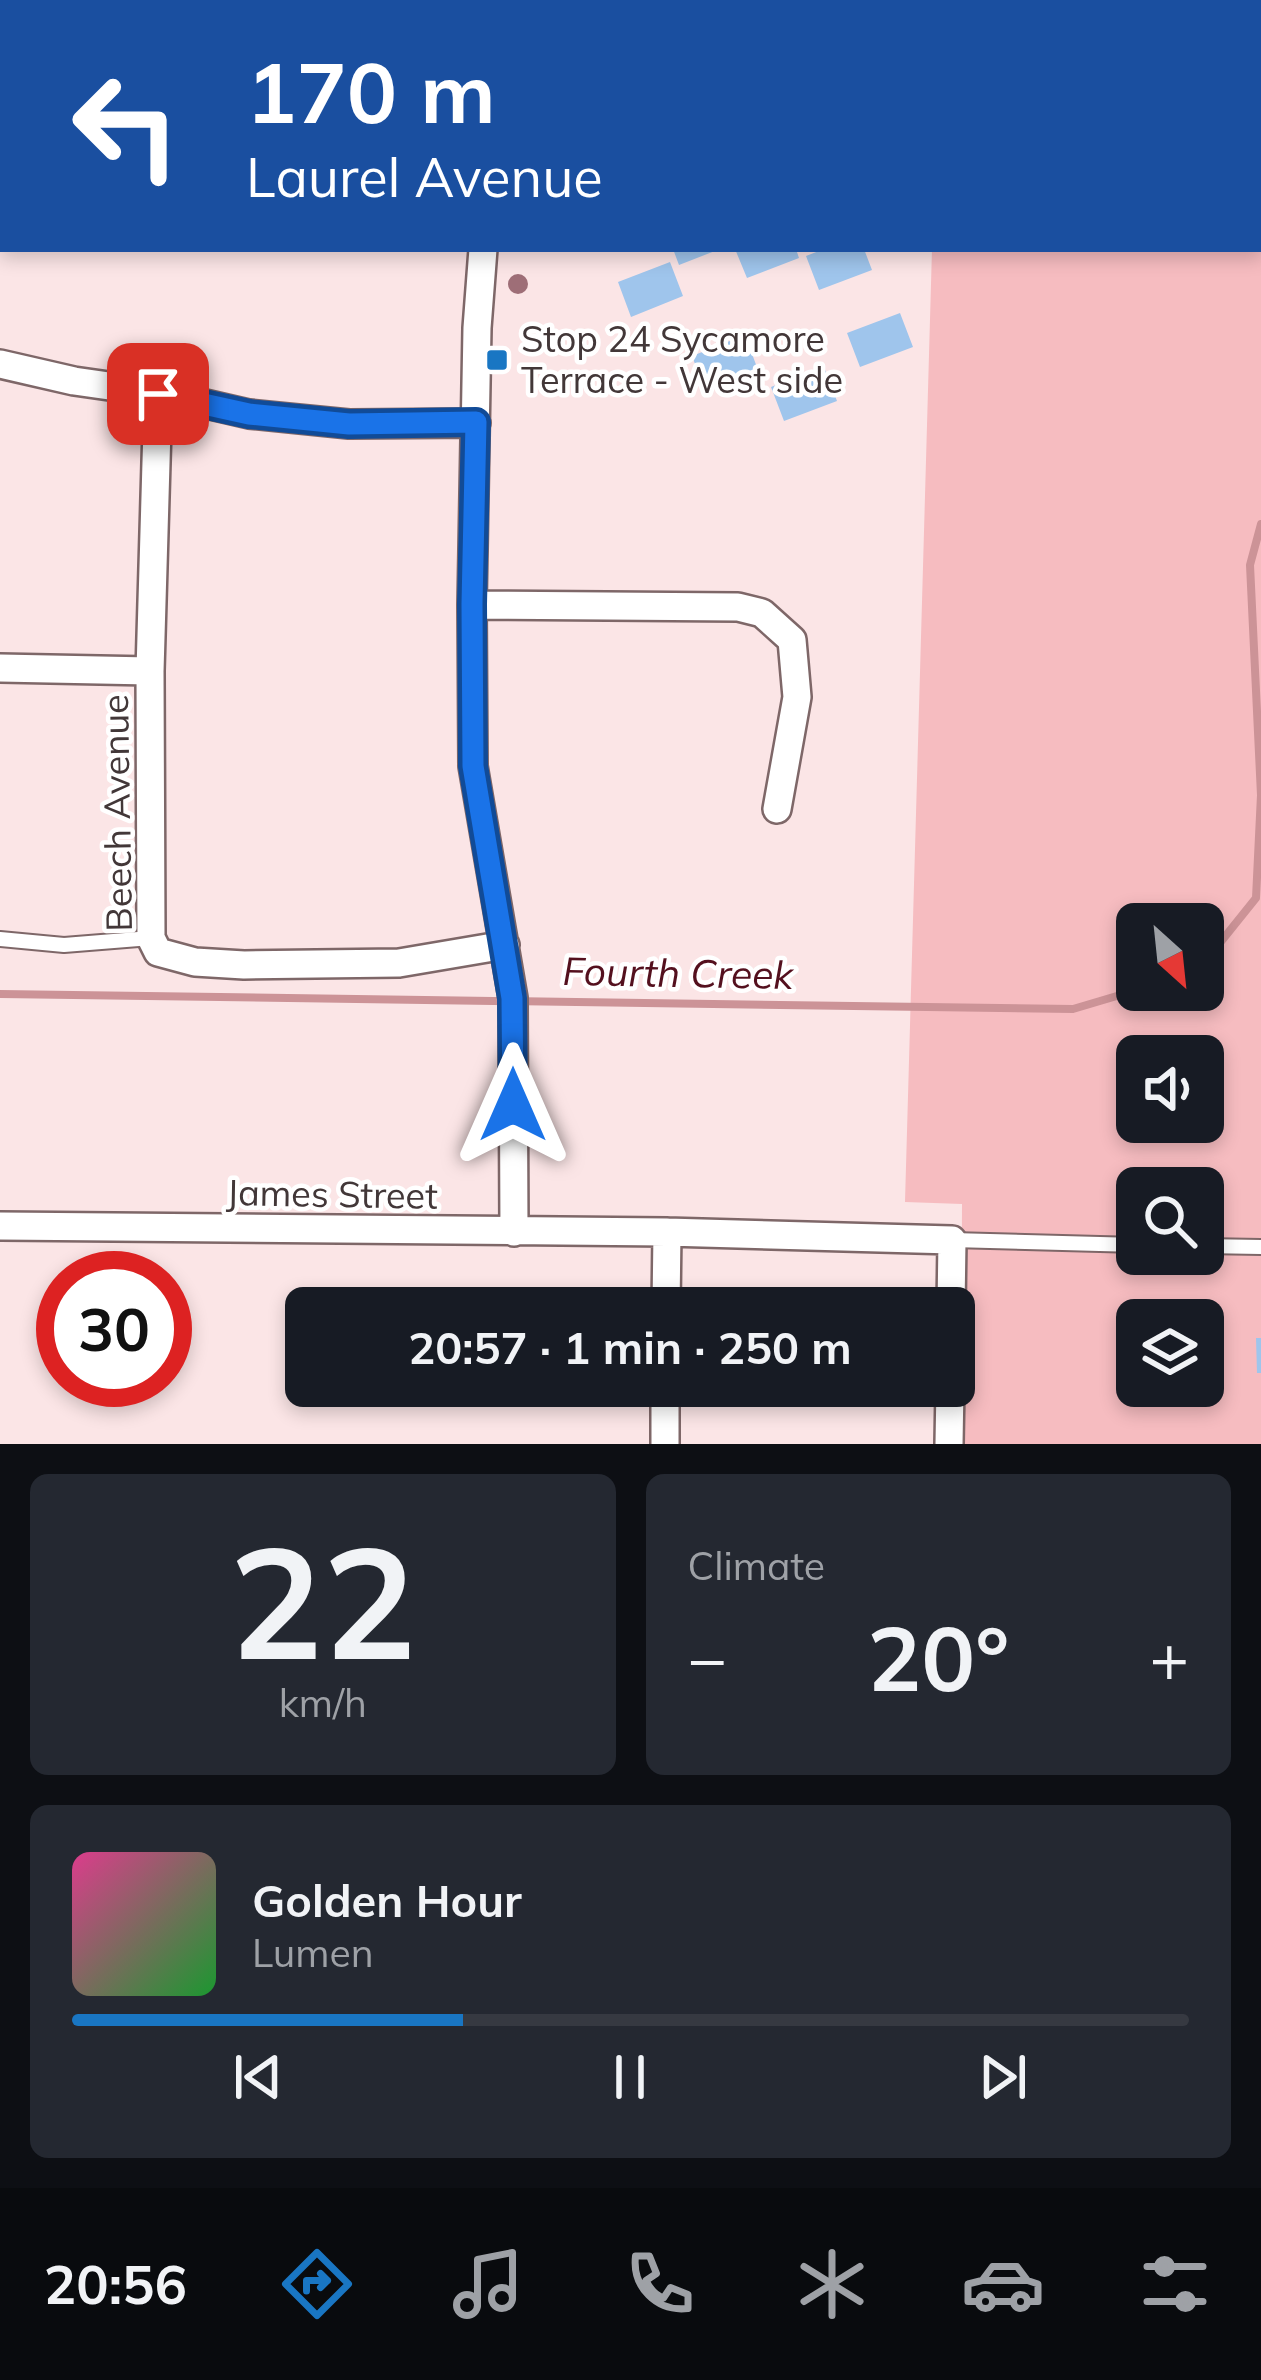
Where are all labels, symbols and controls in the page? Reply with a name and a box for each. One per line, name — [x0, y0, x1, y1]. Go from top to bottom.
text: 170 m — [246, 39, 496, 144]
icon: left — [48, 48, 204, 204]
text: Laurel Avenue — [246, 143, 603, 211]
place label: Stop 24 Sycamore Terrace - West side — [521, 316, 843, 402]
pin — [107, 343, 209, 445]
marker: Stop 24 Sycamore Terrace - West side — [484, 347, 510, 373]
icon: arrive — [125, 361, 191, 427]
street label: Beech Avenue — [92, 694, 141, 932]
north arrow — [1116, 903, 1224, 1011]
map controls — [1116, 903, 1224, 1407]
water label: Fourth Creek — [562, 946, 795, 999]
button: sound — [1116, 1035, 1224, 1143]
position arrow — [450, 1042, 576, 1168]
button: search — [1116, 1167, 1224, 1275]
street label: James Street — [226, 1169, 438, 1218]
speed limit sign: 30 — [36, 1251, 192, 1407]
button: layers — [1116, 1299, 1224, 1407]
text: 20:57 · 1 min · 250 m — [408, 1319, 852, 1375]
text: 22 — [229, 1502, 416, 1698]
text: Climate — [688, 1541, 825, 1590]
text: 20° — [867, 1601, 1009, 1714]
text: − — [688, 1616, 727, 1699]
text: + — [1149, 1616, 1189, 1699]
text: km/h — [279, 1678, 367, 1727]
text: Golden Hour — [252, 1872, 522, 1928]
text: Lumen — [252, 1928, 374, 1977]
icon: previous — [225, 2044, 291, 2110]
icon: pause — [597, 2044, 663, 2110]
icon: next — [970, 2044, 1036, 2110]
icon: directions — [275, 2242, 359, 2326]
icon: music — [446, 2242, 530, 2326]
icon: phone — [618, 2242, 702, 2326]
icon: climate — [790, 2242, 874, 2326]
icon: car — [961, 2242, 1045, 2326]
icon: filters — [1133, 2242, 1217, 2326]
text: 20:56 — [44, 2250, 187, 2318]

